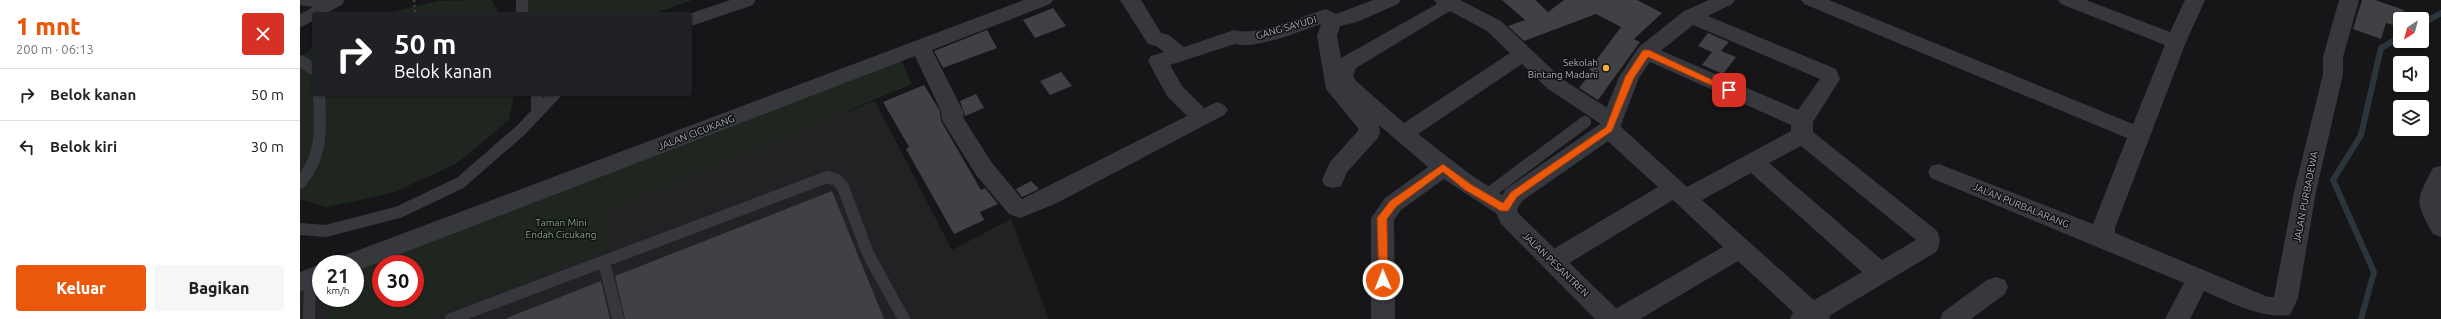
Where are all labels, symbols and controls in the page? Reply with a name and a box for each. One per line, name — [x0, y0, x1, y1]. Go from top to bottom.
north arrow — [2393, 12, 2429, 48]
map controls — [2393, 12, 2429, 136]
text: 1 mnt — [16, 13, 81, 40]
button: close — [242, 13, 284, 55]
street label: GANG SAYUDI — [1255, 14, 1318, 41]
icon: right — [328, 28, 380, 80]
text: 50 m — [394, 28, 456, 59]
text: 200 m · 06:13 — [16, 42, 94, 56]
button: sound — [2393, 56, 2429, 92]
place label: Sekolah Bintang Madani — [1528, 57, 1598, 80]
text: Belok kanan — [394, 61, 492, 81]
marker: Sekolah Bintang Madani — [1601, 63, 1611, 73]
pin — [1712, 73, 1746, 107]
icon: arrive — [1718, 79, 1740, 101]
icon: right — [16, 84, 38, 106]
text: Belok kanan — [50, 86, 136, 103]
text: 50 m — [251, 86, 284, 103]
button: layers — [2393, 100, 2429, 136]
street label: JALAN CICUKANG — [656, 113, 736, 152]
icon: left — [16, 136, 38, 158]
text: Belok kiri — [50, 138, 117, 155]
text: 30 m — [251, 138, 284, 155]
street label: JALAN PURBADEWA — [2291, 150, 2320, 244]
street label: JALAN PURBALARANG — [1971, 181, 2071, 230]
park label: Taman Mini Endah Cicukang — [526, 217, 596, 240]
street label: JALAN PESANTREN — [1520, 230, 1591, 299]
speed limit sign: 30 — [372, 255, 424, 307]
position arrow — [1362, 259, 1404, 301]
text: 21 — [327, 264, 349, 287]
button: Keluar — [16, 265, 146, 311]
button: Bagikan — [154, 265, 284, 311]
text: km/h — [326, 285, 350, 296]

